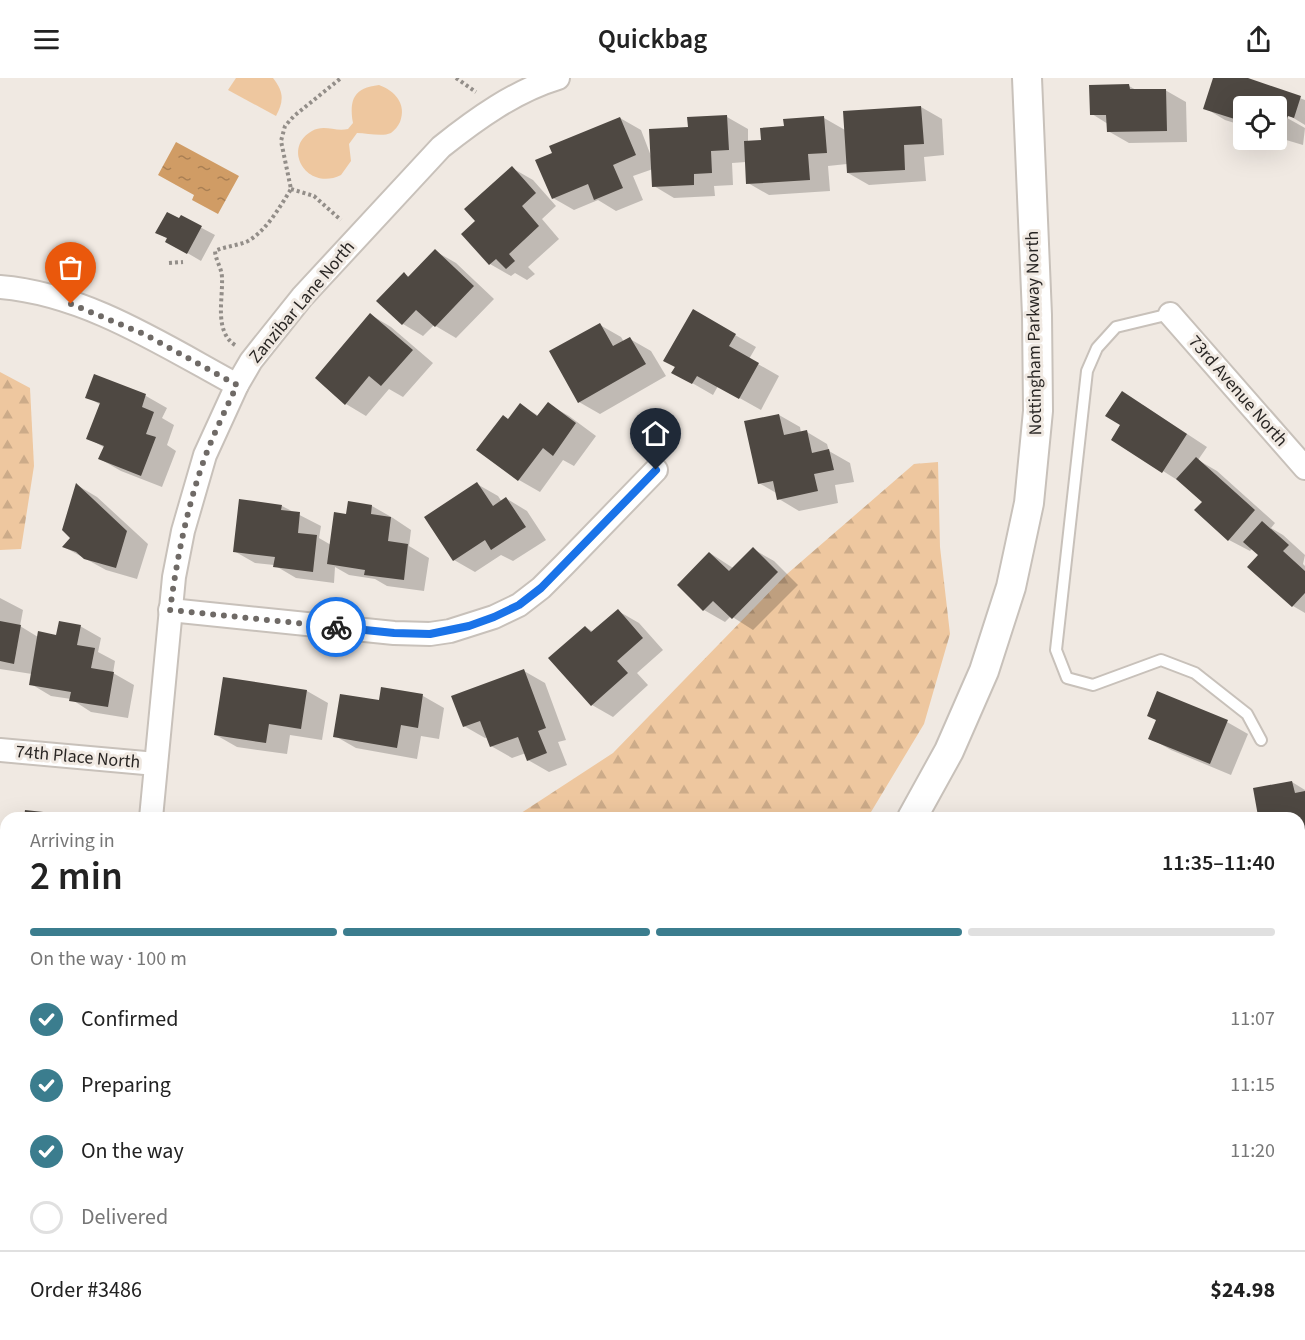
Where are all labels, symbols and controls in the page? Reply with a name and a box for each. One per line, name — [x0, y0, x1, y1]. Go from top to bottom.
text: Quickbag — [598, 20, 707, 59]
icon: menu — [30, 23, 63, 56]
icon: share — [1242, 23, 1275, 56]
map controls — [1233, 96, 1287, 150]
button: locate — [1233, 96, 1287, 150]
street label: Nottingham Parkway North — [1020, 230, 1048, 436]
street label: Zanzibar Lane North — [243, 235, 361, 369]
pin — [45, 242, 96, 304]
icon: bag — [54, 251, 87, 284]
street label: 73rd Avenue North — [1183, 330, 1293, 452]
pin — [630, 408, 681, 470]
icon: home — [639, 417, 672, 450]
courier — [306, 597, 366, 657]
icon: bike — [320, 611, 353, 644]
street label: 74th Place North — [15, 739, 141, 775]
text: Arriving in — [30, 827, 115, 855]
text: 11:35–11:40 — [1162, 847, 1275, 879]
text: 2 min — [30, 849, 123, 905]
text: On the way · 100 m — [30, 945, 187, 973]
icon: check — [30, 1003, 63, 1036]
text: Confirmed — [81, 1003, 178, 1035]
text: 11:07 — [1230, 1005, 1275, 1033]
icon: check — [30, 1069, 63, 1102]
text: Preparing — [81, 1069, 171, 1101]
text: 11:15 — [1230, 1071, 1275, 1099]
icon: check — [30, 1135, 63, 1168]
text: On the way — [81, 1135, 184, 1167]
text: 11:20 — [1230, 1137, 1275, 1165]
text: Delivered — [81, 1201, 168, 1233]
text: Order #3486 — [30, 1274, 142, 1306]
text: $24.98 — [1210, 1274, 1275, 1306]

